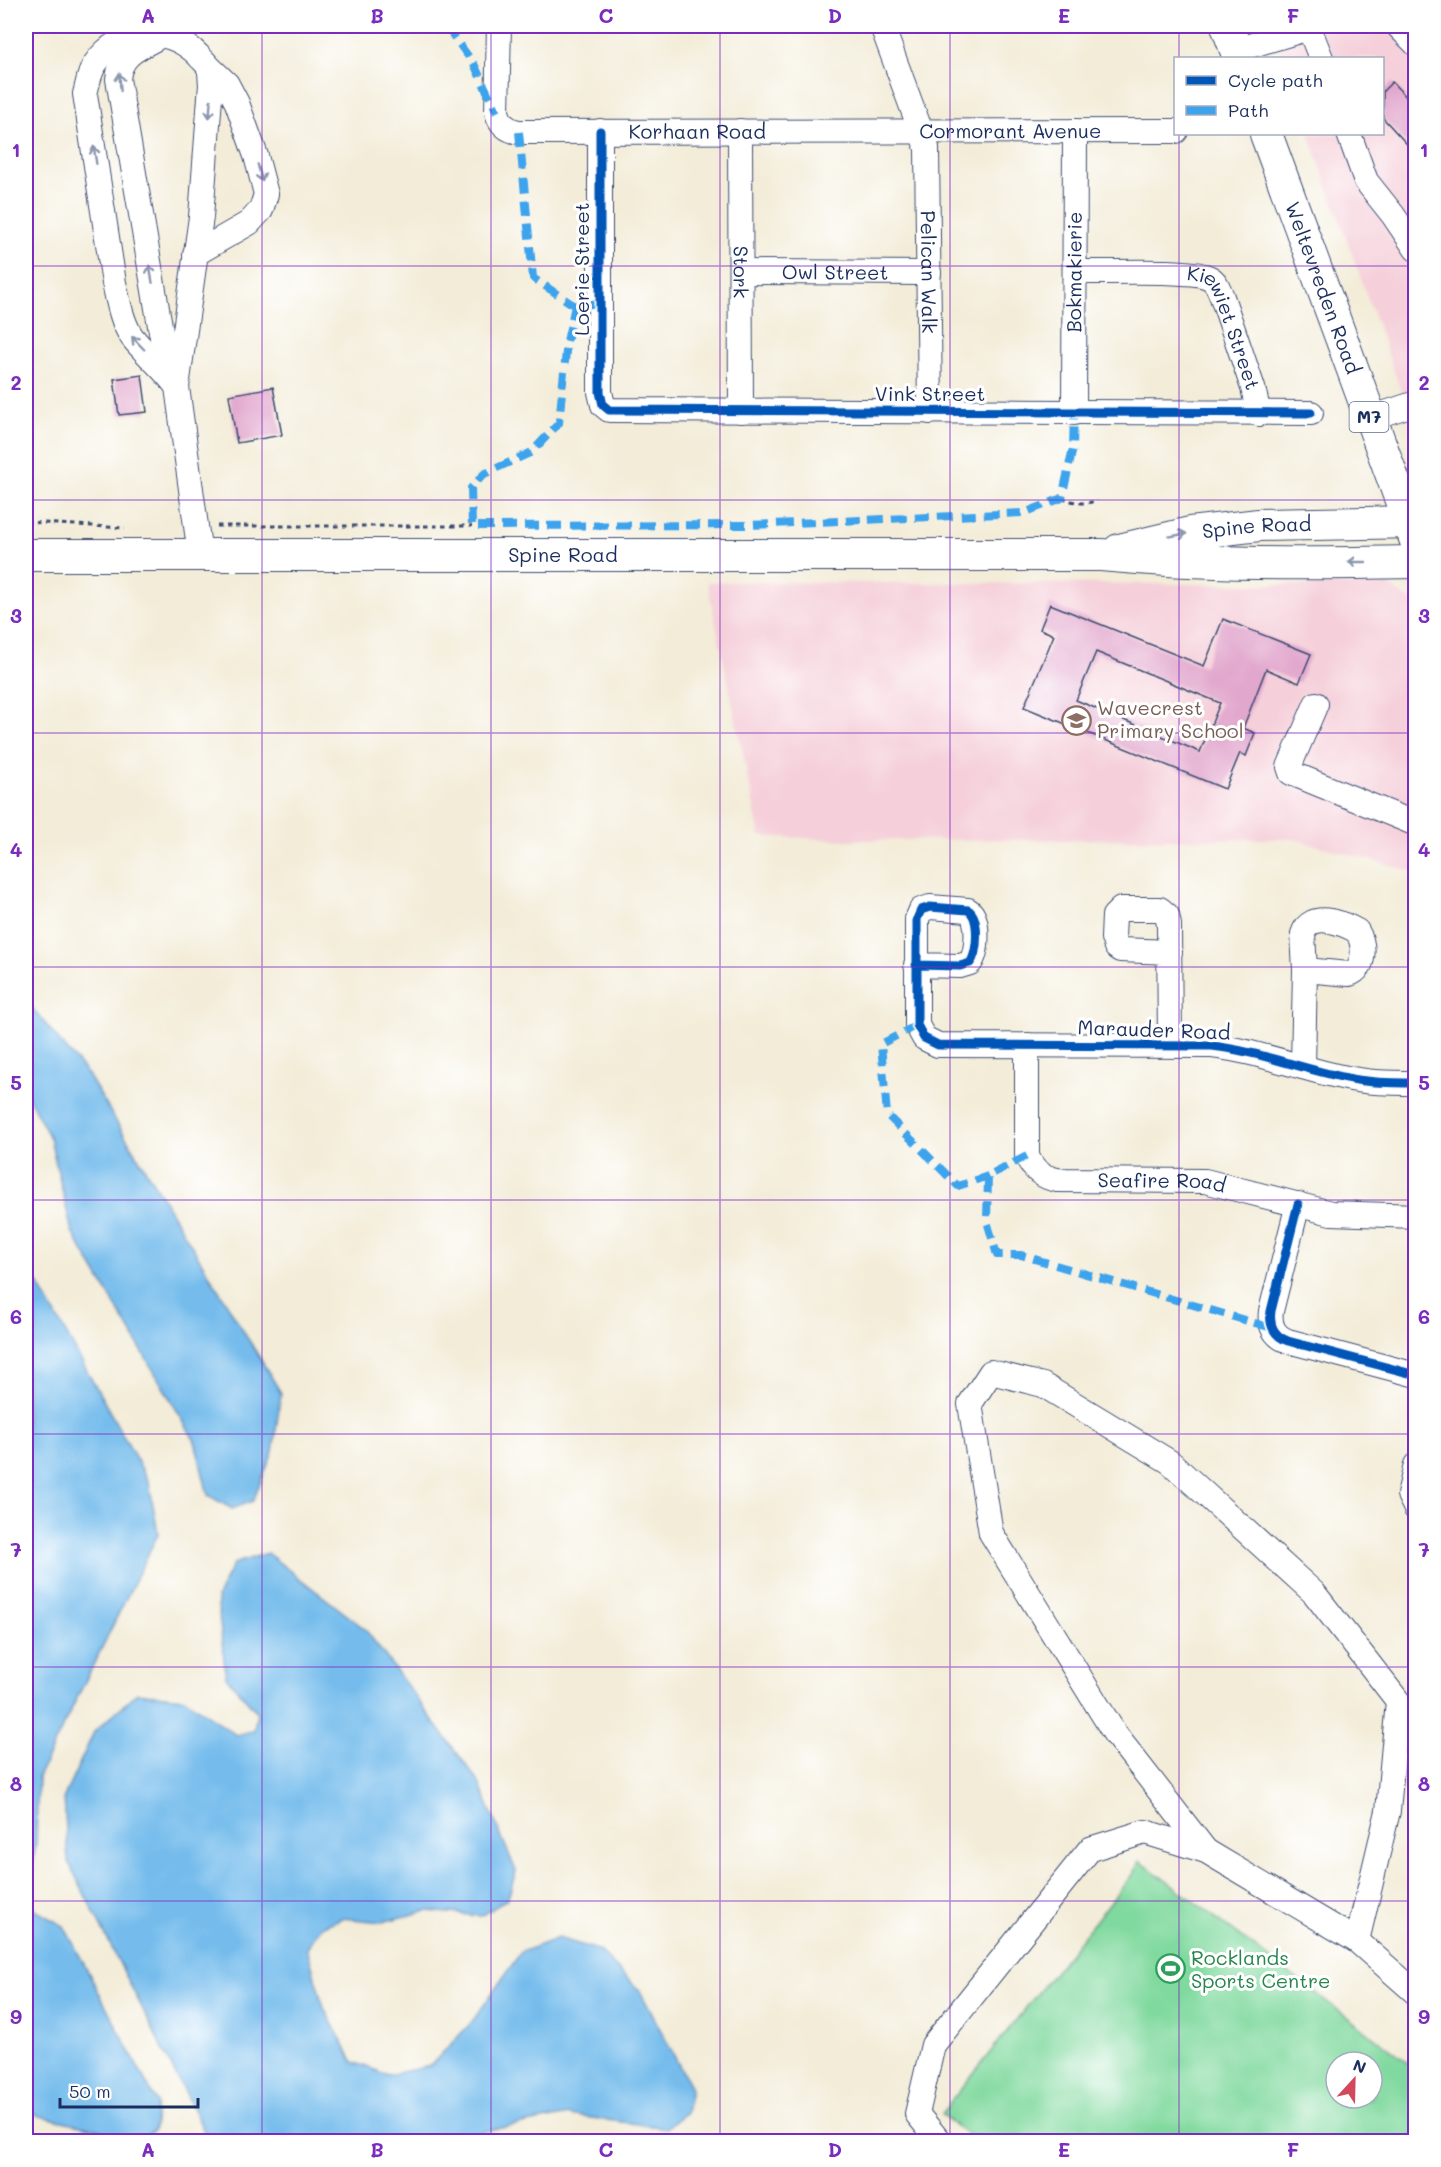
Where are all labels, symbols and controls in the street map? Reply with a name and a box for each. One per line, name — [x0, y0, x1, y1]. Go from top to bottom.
text: A — [141, 2, 155, 28]
text: B — [370, 2, 384, 28]
text: C — [599, 2, 614, 28]
text: D — [828, 2, 842, 28]
text: E — [1058, 2, 1070, 28]
text: F — [1287, 2, 1300, 28]
legend — [1174, 57, 1384, 135]
text: Cycle path — [1228, 68, 1323, 92]
one-way arrow — [114, 72, 125, 92]
text: Path — [1228, 98, 1268, 122]
one-way arrow — [204, 99, 215, 119]
street label: Cormorant Avenue — [919, 117, 1101, 143]
street label: Korhaan Road — [628, 118, 766, 144]
text: 1 — [12, 136, 20, 162]
text: 1 — [1420, 136, 1428, 162]
one-way arrow — [89, 146, 100, 166]
one-way arrow — [255, 164, 267, 183]
street label: Weltevreden Road — [1280, 198, 1367, 377]
street label: Loerie Street — [568, 202, 594, 336]
street label: Pelican Walk — [916, 210, 943, 334]
street label: Bokmakierie — [1060, 211, 1087, 333]
street label: Stork — [728, 246, 755, 298]
street label: Owl Street — [782, 258, 888, 285]
street label: Kiewiet Street — [1186, 259, 1267, 393]
one-way arrow — [145, 265, 156, 284]
one-way arrow — [132, 336, 146, 351]
text: 2 — [10, 369, 22, 395]
text: 2 — [1418, 369, 1430, 395]
street label: Vink Street — [875, 380, 985, 406]
road number: M7 — [1350, 402, 1388, 432]
street label: Spine Road — [1201, 510, 1311, 544]
one-way arrow — [1168, 529, 1187, 540]
street label: Spine Road — [508, 541, 618, 567]
one-way arrow — [1348, 556, 1368, 568]
text: 3 — [10, 602, 22, 628]
text: 3 — [1418, 602, 1430, 628]
place label: Wavecrest Primary School — [1097, 694, 1244, 743]
school or university icon: Wavecrest Primary School — [1060, 704, 1092, 736]
text: 4 — [10, 836, 23, 862]
text: 4 — [1418, 836, 1431, 862]
street label: Marauder Road — [1077, 1013, 1231, 1045]
text: 5 — [10, 1069, 22, 1095]
text: 5 — [1418, 1069, 1430, 1095]
street label: Seafire Road — [1097, 1166, 1229, 1198]
text: 6 — [10, 1303, 22, 1329]
text: 6 — [1418, 1303, 1430, 1329]
text: 7 — [10, 1536, 22, 1562]
text: 7 — [1418, 1536, 1430, 1562]
text: 8 — [10, 1770, 22, 1796]
text: 8 — [1418, 1770, 1430, 1796]
place label: Rocklands Sports Centre — [1191, 1944, 1330, 1993]
sports icon: Rocklands Sports Centre — [1154, 1953, 1186, 1985]
text: 9 — [10, 2003, 22, 2029]
text: 9 — [1418, 2003, 1430, 2029]
north arrow — [1324, 2050, 1384, 2110]
text: N — [1350, 2054, 1369, 2078]
scale bar — [60, 2071, 198, 2109]
text: 50 m — [69, 2079, 111, 2103]
text: A — [141, 2136, 155, 2162]
text: B — [370, 2136, 384, 2162]
text: C — [599, 2136, 614, 2162]
text: D — [828, 2136, 842, 2162]
text: E — [1058, 2136, 1070, 2162]
text: F — [1287, 2136, 1300, 2162]

